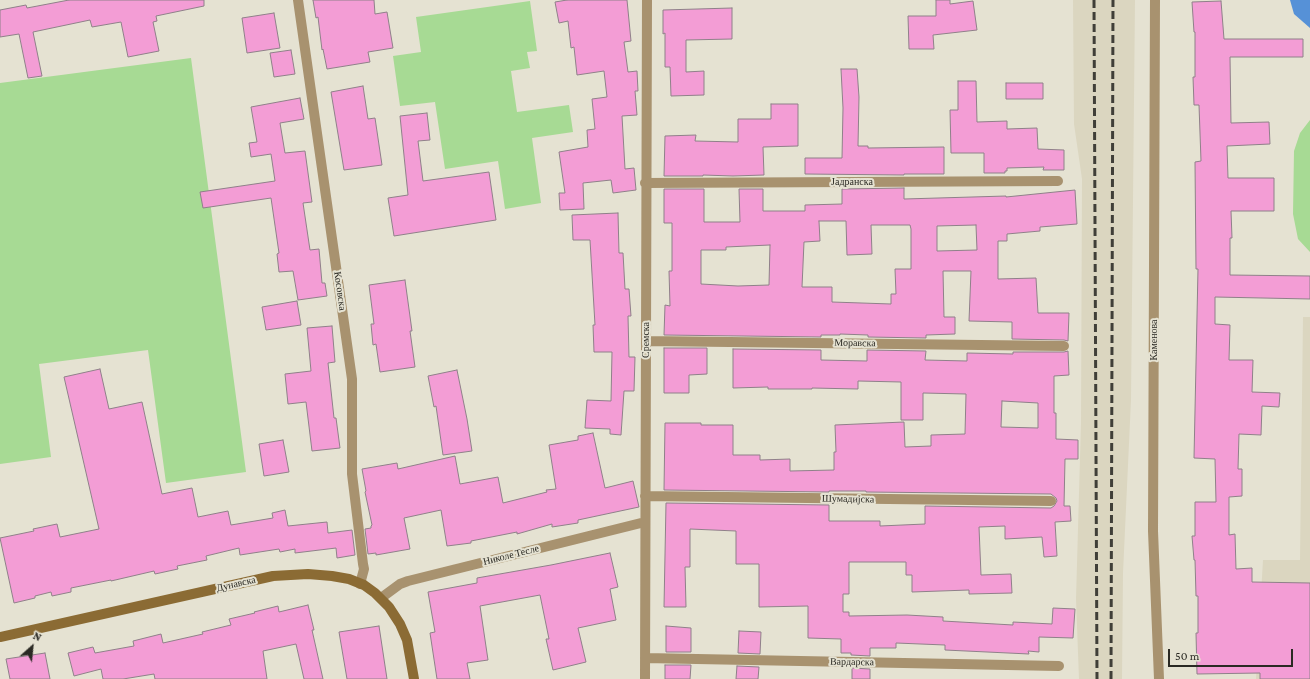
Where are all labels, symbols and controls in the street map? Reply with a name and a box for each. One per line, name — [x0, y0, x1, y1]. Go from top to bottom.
street label: Јадранска — [831, 176, 873, 188]
street label: Косовска — [331, 271, 349, 311]
street label: Каменова — [1148, 319, 1160, 361]
street label: Сремска — [640, 322, 652, 358]
street label: Моравска — [834, 337, 876, 349]
street label: Шумадијска — [822, 493, 874, 505]
street label: Николе Тесле — [482, 542, 540, 568]
street label: Дунавска — [215, 574, 257, 594]
north arrow — [12, 627, 52, 667]
text: N — [31, 629, 44, 643]
scale bar — [1170, 641, 1295, 667]
text: 50 m — [1175, 649, 1199, 663]
street label: Вардарска — [830, 656, 874, 668]

